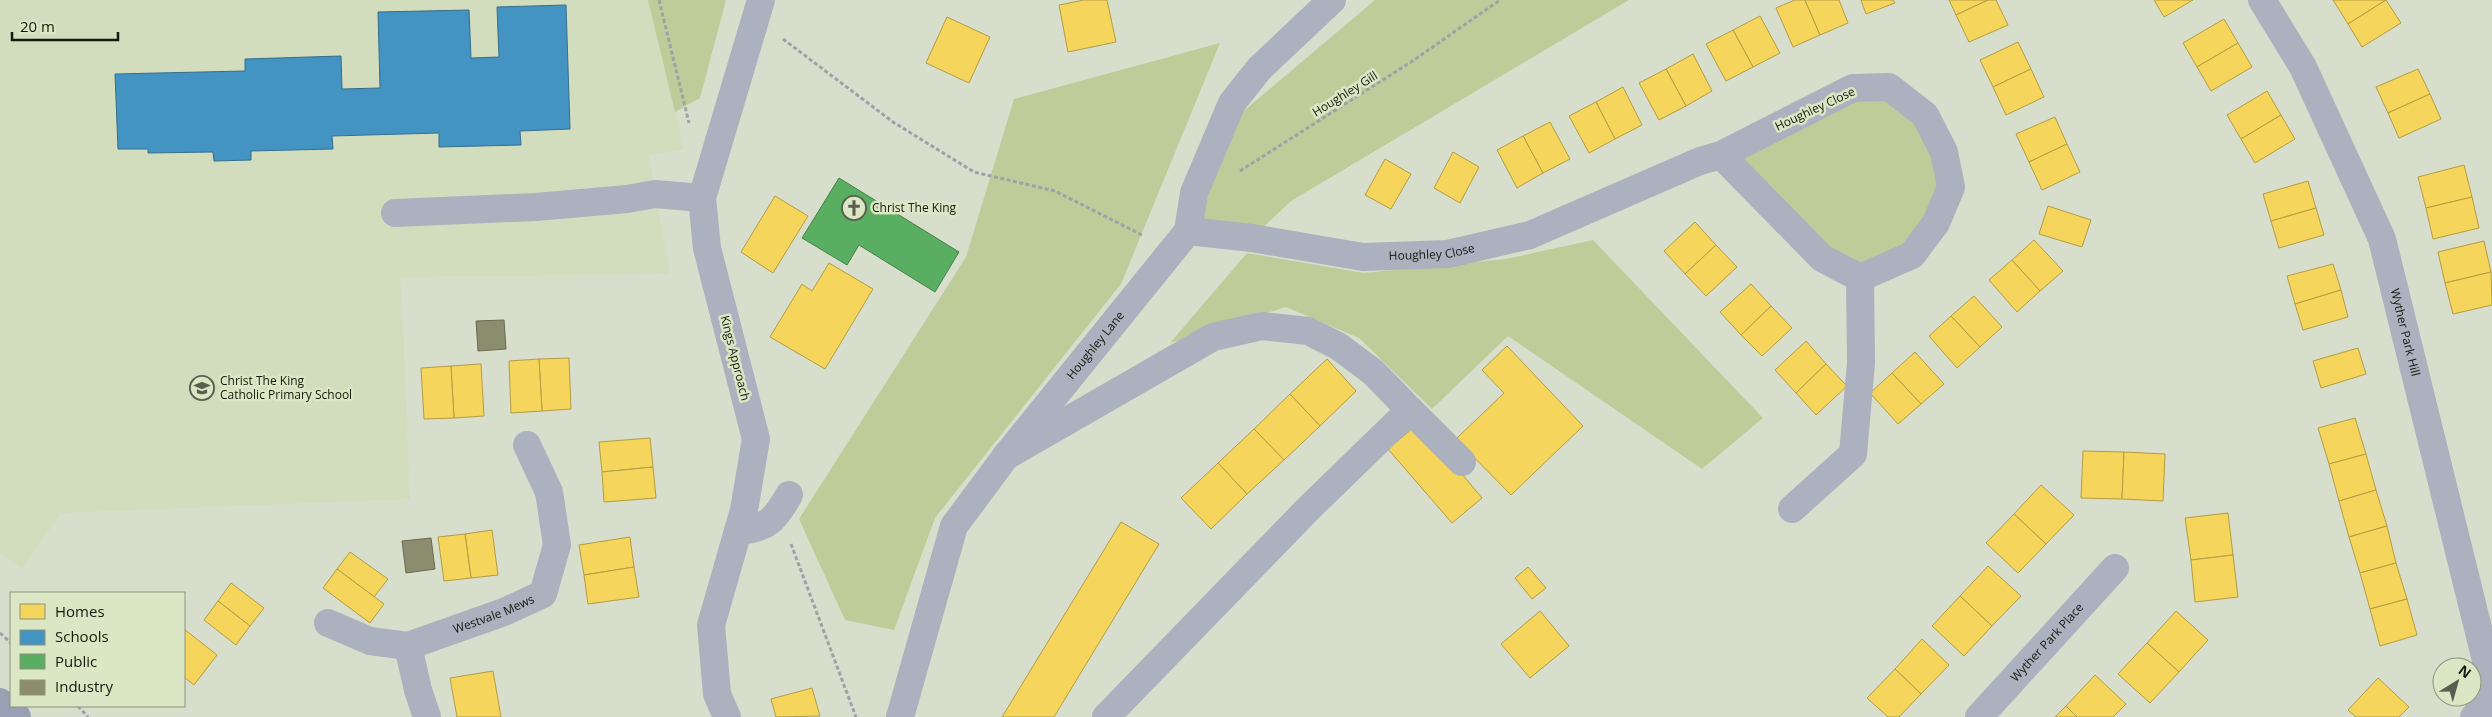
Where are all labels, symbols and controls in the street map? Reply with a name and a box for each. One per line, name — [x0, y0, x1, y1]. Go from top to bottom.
scale bar — [12, 10, 119, 42]
text: 20 m — [20, 16, 55, 36]
street label: Houghley Gill — [1309, 67, 1381, 120]
street label: Houghley Close — [1772, 82, 1858, 135]
church icon: Christ The King — [841, 195, 867, 221]
place label: Christ The King — [872, 199, 957, 216]
street label: Houghley Close — [1388, 239, 1477, 264]
street label: Wyther Park Hill — [2387, 287, 2425, 378]
street label: Houghley Lane — [1062, 307, 1128, 383]
street label: Kings Approach — [717, 313, 754, 402]
place label: Christ The King Catholic Primary School — [220, 372, 352, 403]
school or university icon: Christ The King Catholic Primary School — [189, 375, 215, 401]
street label: Westvale Mews — [451, 590, 537, 637]
legend — [10, 592, 185, 707]
street label: Wyther Park Place — [2006, 599, 2087, 685]
text: Homes — [55, 601, 105, 621]
text: Schools — [55, 626, 109, 646]
text: Public — [55, 651, 97, 671]
north arrow — [2432, 657, 2482, 707]
text: N — [2455, 660, 2475, 682]
text: Industry — [55, 676, 113, 696]

